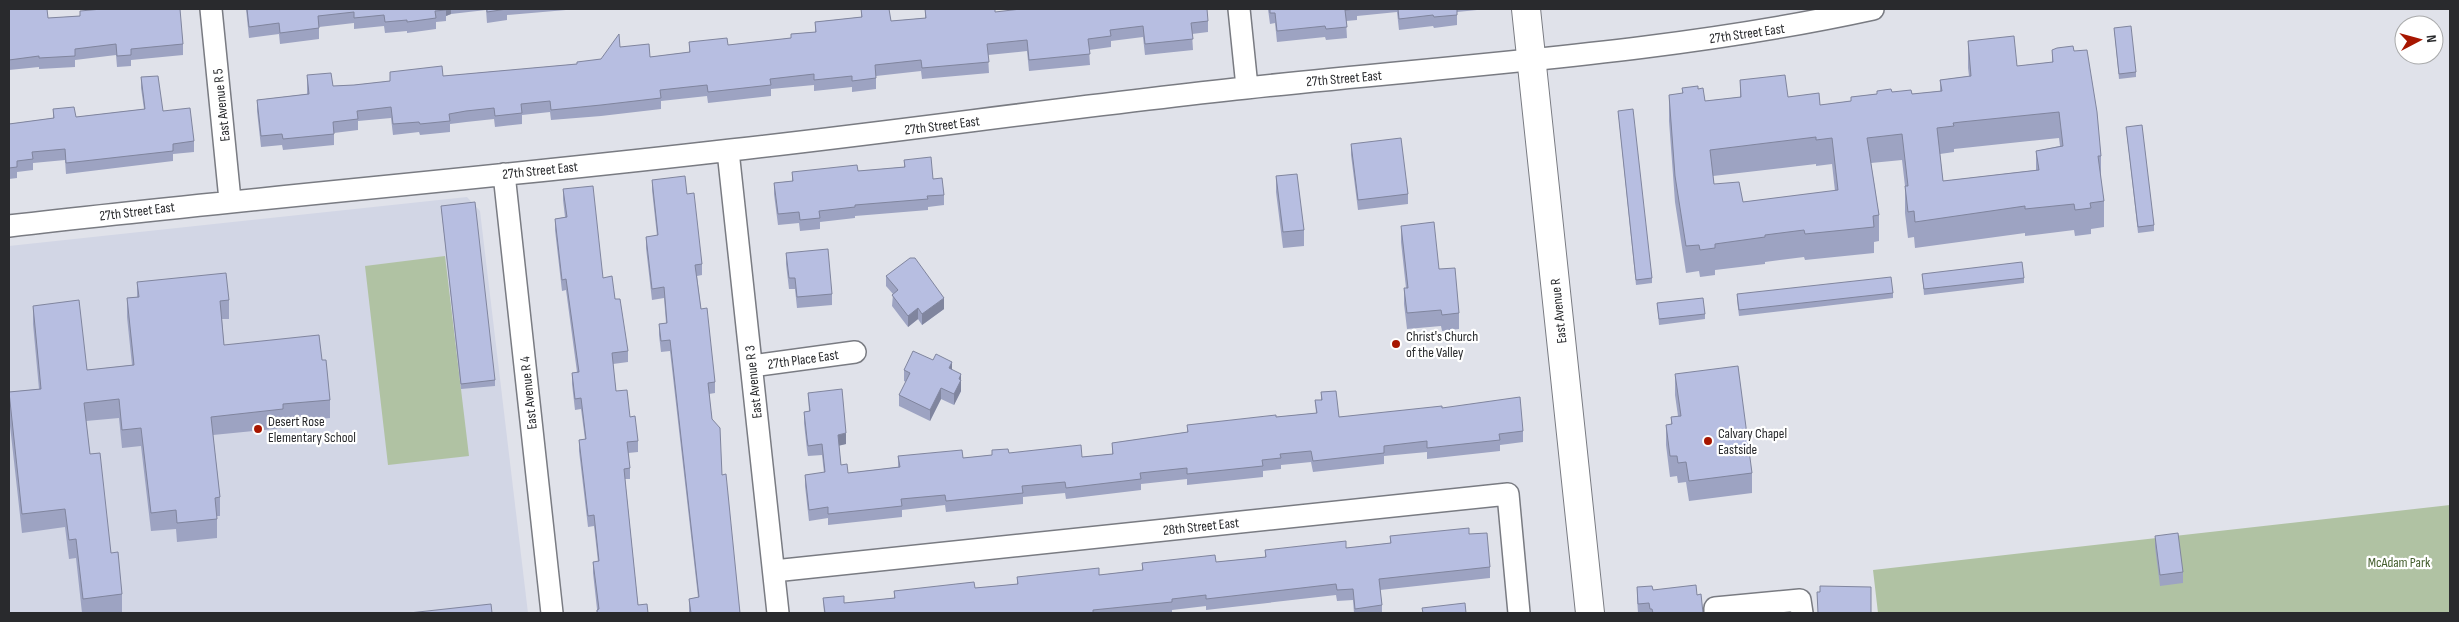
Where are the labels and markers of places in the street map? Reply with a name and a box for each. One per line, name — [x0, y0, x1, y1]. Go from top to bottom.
place label: Christ's Church of the Valley — [1406, 328, 1478, 361]
marker: Christ's Church of the Valley — [1390, 338, 1402, 350]
place label: Desert Rose Elementary School — [268, 413, 356, 446]
marker: Desert Rose Elementary School — [252, 423, 264, 435]
place label: Calvary Chapel Eastside — [1718, 425, 1787, 458]
marker: Calvary Chapel Eastside — [1702, 435, 1714, 447]

